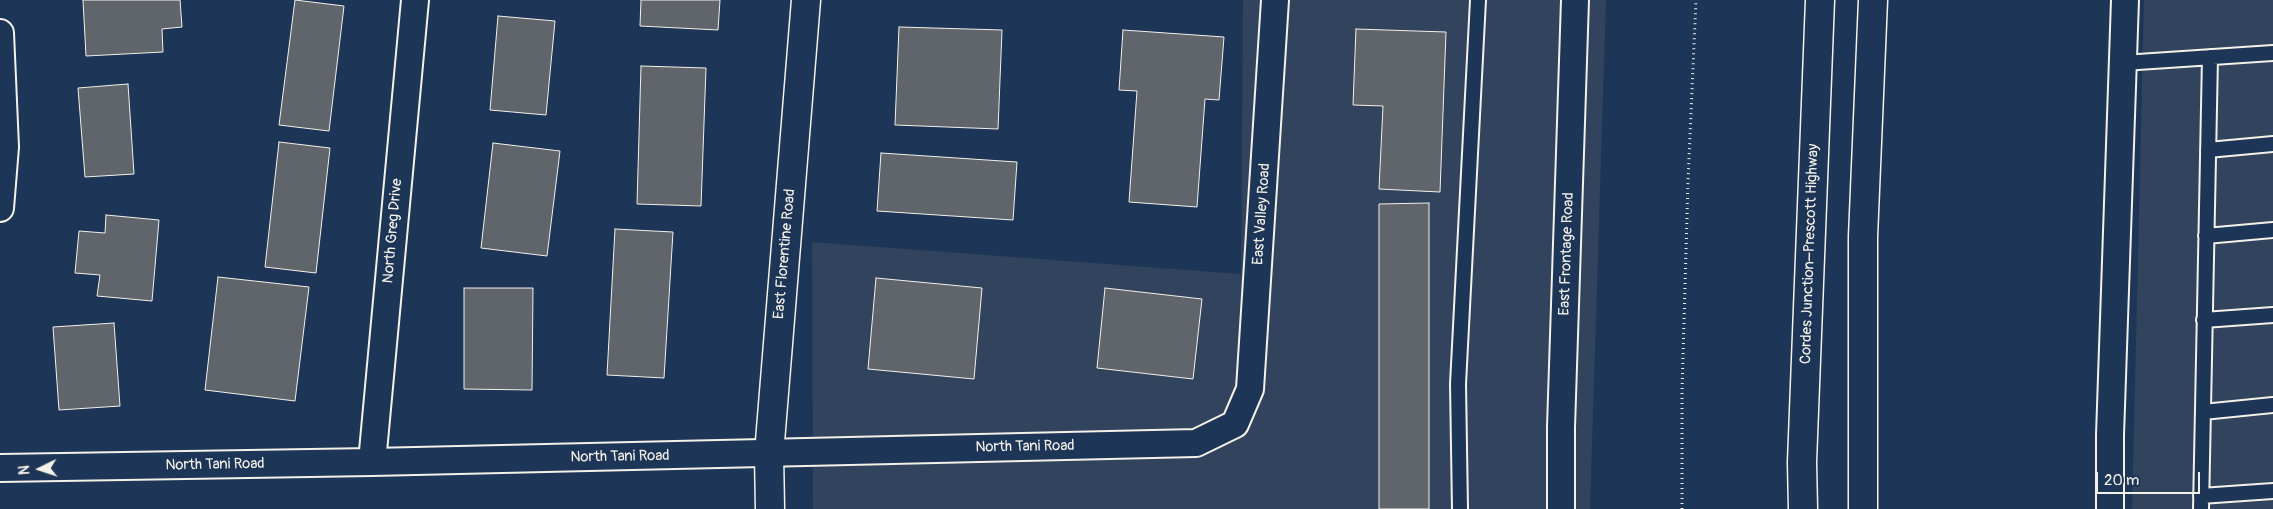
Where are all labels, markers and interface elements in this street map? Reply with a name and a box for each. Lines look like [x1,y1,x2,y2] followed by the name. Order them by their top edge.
[1797,143,1823,365] street label: Cordes Junction–Prescott Highway
[1249,162,1275,266] street label: East Valley Road
[379,178,407,284] street label: North Greg Drive
[770,188,800,320] street label: East Florentine Road
[1556,192,1578,316] street label: East Frontage Road
[975,437,1075,457] street label: North Tani Road
[15,444,65,494] north arrow
[570,447,670,467] street label: North Tani Road
[165,455,265,475] street label: North Tani Road
[2098,462,2202,494] scale bar
[16,465,33,475] text: N
[2104,471,2139,490] text: 20 m

